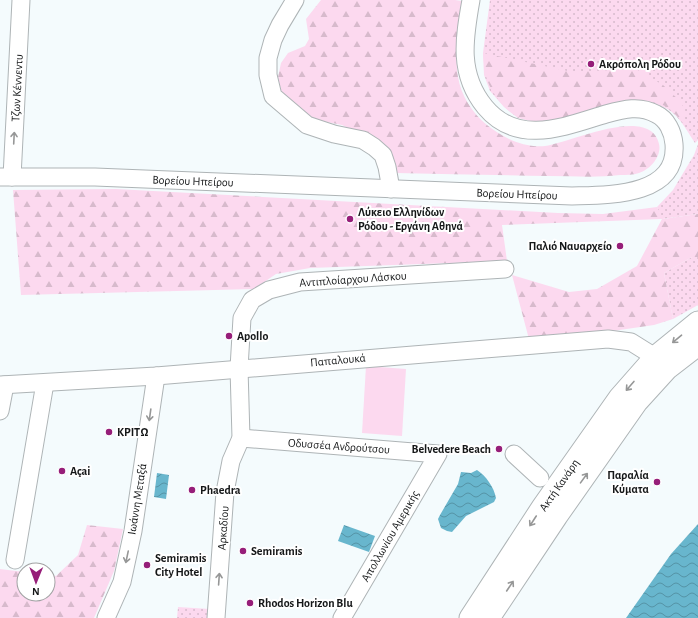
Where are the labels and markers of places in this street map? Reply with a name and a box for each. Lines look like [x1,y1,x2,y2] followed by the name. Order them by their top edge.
[599,58,681,70] place label: Ακρόπολη Ρόδου
[586,59,596,69] marker: Ακρόπολη Ρόδου
[358,206,463,232] place label: Λύκειο Ελληνίδων Ρόδου - Εργάνη Αθηνά
[345,214,355,224] marker: Λύκειο Ελληνίδων Ρόδου - Εργάνη Αθηνά
[528,240,612,252] place label: Παλιό Ναυαρχείο
[615,241,625,251] marker: Παλιό Ναυαρχείο
[237,330,268,342] place label: Apollo
[224,331,234,341] marker: Apollo
[117,426,149,438] place label: ΚΡΙΤΩ
[104,427,114,437] marker: ΚΡΙΤΩ
[412,443,491,455] place label: Belvedere Beach
[494,444,504,454] marker: Belvedere Beach
[70,465,90,477] place label: Açai
[57,466,67,476] marker: Açai
[607,469,650,495] place label: Παραλία Κύματα
[652,477,662,487] marker: Παραλία Κύματα
[200,484,241,496] place label: Phaedra
[187,485,197,495] marker: Phaedra
[251,545,303,557] place label: Semiramis
[238,546,248,556] marker: Semiramis
[155,552,207,579] place label: Semiramis City Hotel
[142,560,152,570] marker: Semiramis City Hotel
[258,597,353,609] place label: Rhodos Horizon Blu
[245,598,255,608] marker: Rhodos Horizon Blu

